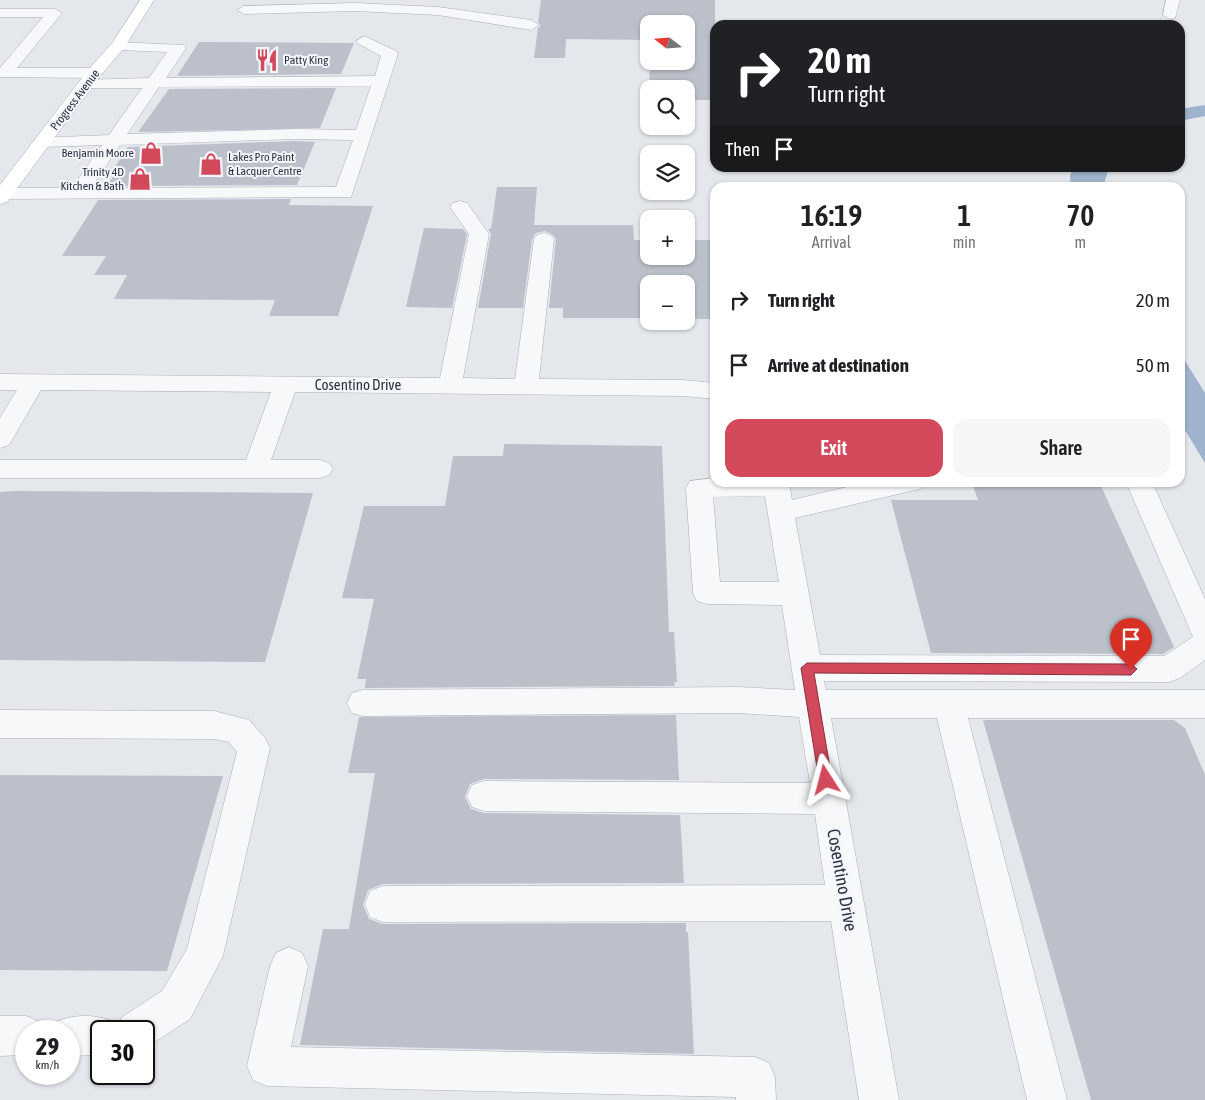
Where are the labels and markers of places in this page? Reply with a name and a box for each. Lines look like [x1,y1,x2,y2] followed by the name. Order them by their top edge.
[254,47,280,73] restaurant icon: Patty King
[284,53,329,67] place label: Patty King
[138,140,164,166] shop icon: Benjamin Moore
[62,146,134,160] place label: Benjamin Moore
[228,150,302,178] place label: Lakes Pro Paint & Lacquer Centre
[198,151,224,177] shop icon: Lakes Pro Paint & Lacquer Centre
[60,165,124,193] place label: Trinity 4D Kitchen & Bath
[127,166,153,192] shop icon: Trinity 4D Kitchen & Bath
[1110,618,1152,669] pin

